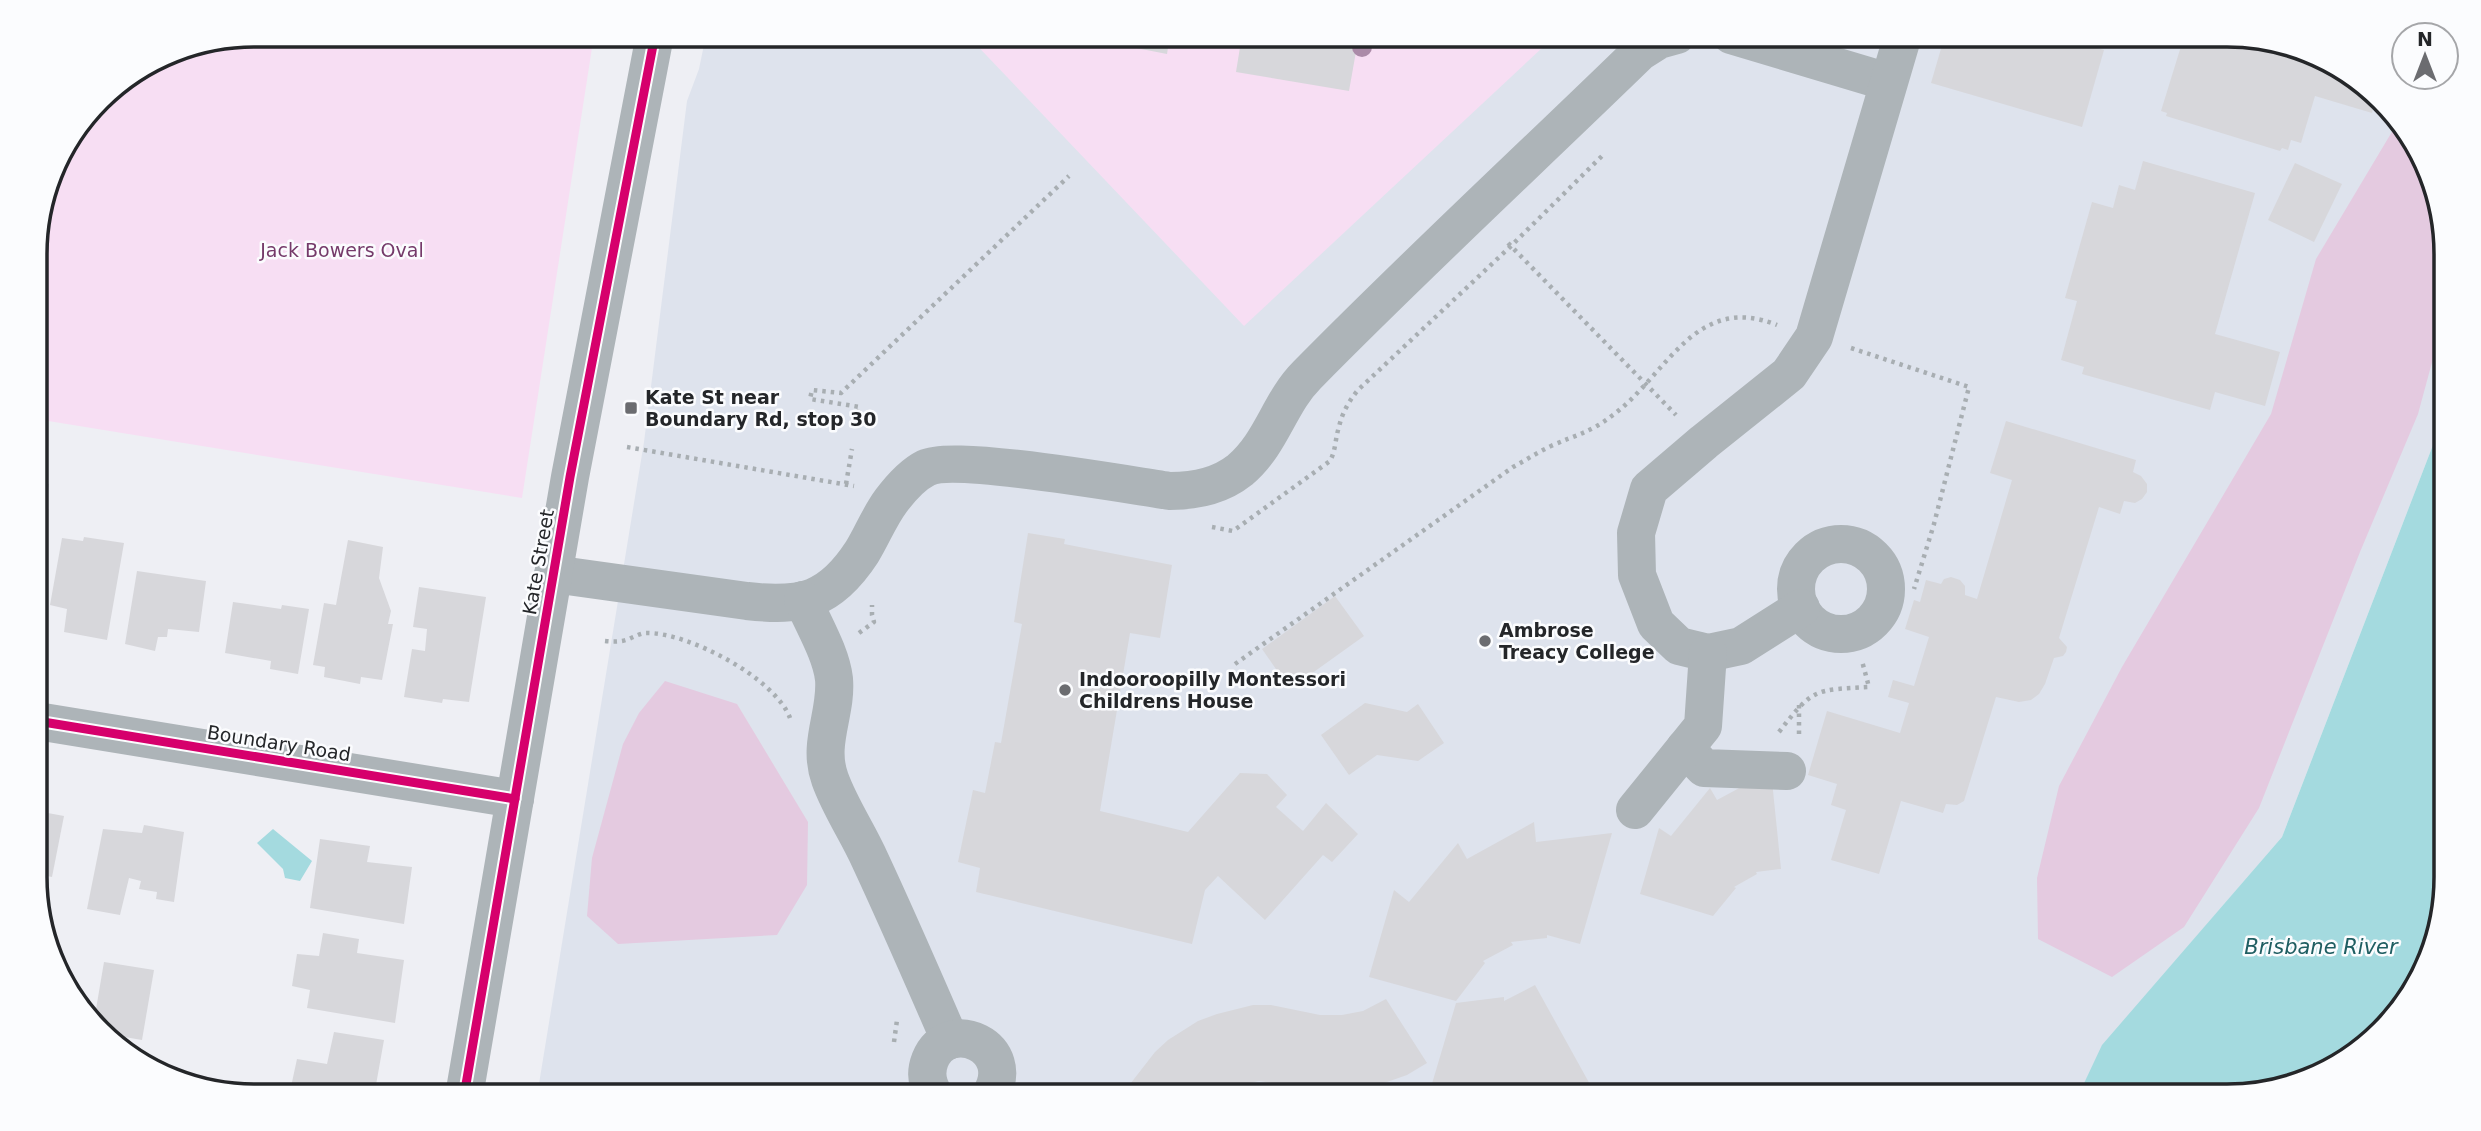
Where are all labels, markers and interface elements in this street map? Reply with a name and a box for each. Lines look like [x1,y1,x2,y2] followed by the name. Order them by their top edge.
[2390,21,2460,91] north arrow
[2417,28,2433,50] text: N
[259,239,424,261] park label: Jack Bowers Oval
[645,386,877,430] place label: Kate St near Boundary Rd, stop 30
[623,400,639,416] marker: Kate St near Boundary Rd, stop 30
[518,508,558,616] street label: Kate Street
[1499,619,1655,663] place label: Ambrose Treacy College
[1477,633,1493,649] marker: Ambrose Treacy College
[1079,668,1346,712] place label: Indooroopilly Montessori Childrens House
[1057,682,1073,698] marker: Indooroopilly Montessori Childrens House
[206,721,352,765] street label: Boundary Road
[2244,935,2399,959] water label: Brisbane River

